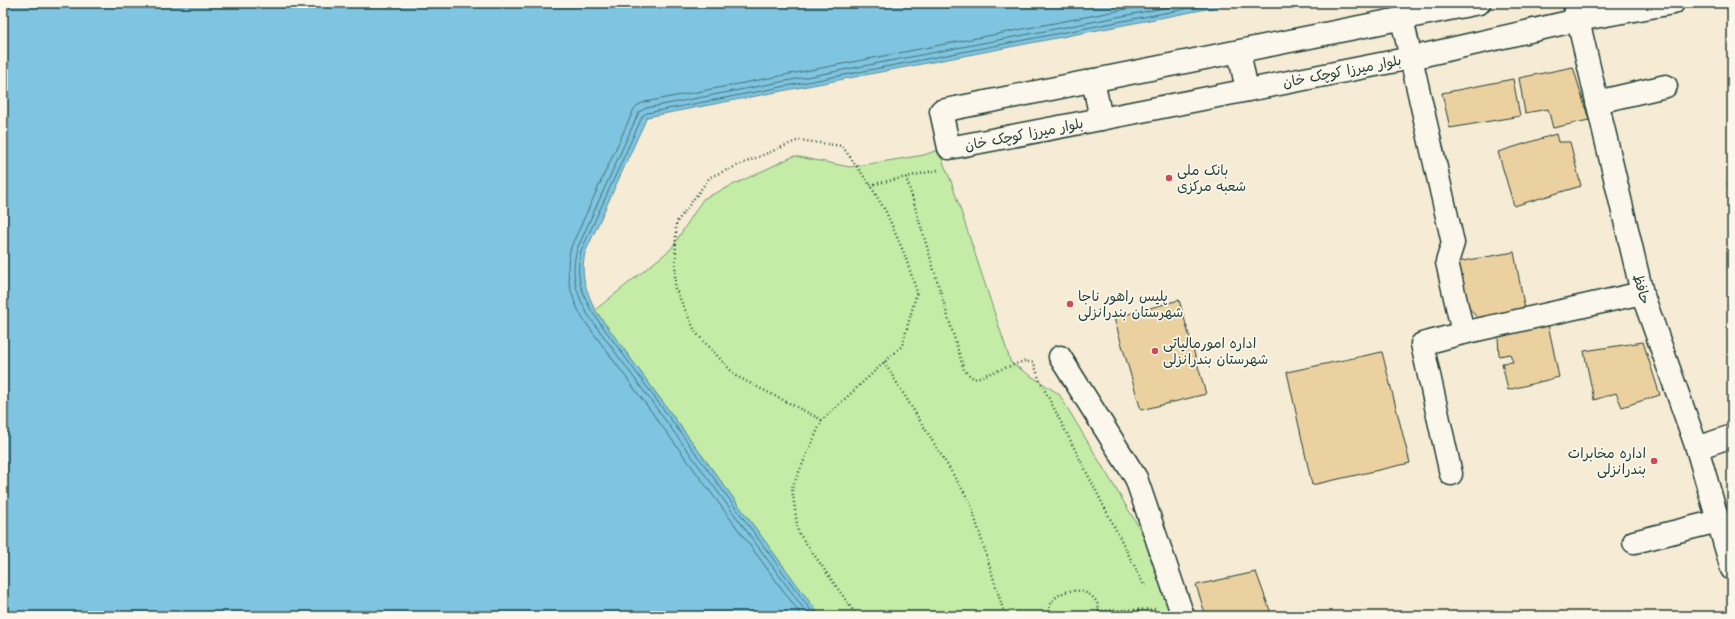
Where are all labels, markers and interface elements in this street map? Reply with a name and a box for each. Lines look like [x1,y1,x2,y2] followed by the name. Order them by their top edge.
[1281,52,1403,92] street label: بلوار میرزا کوچک خان
[963,115,1085,155] street label: بلوار میرزا کوچک خان
[1177,162,1246,195] place label: بانک ملی شعبه مرکزی
[1164,173,1174,183] marker: بانک ملی شعبه مرکزی
[1629,272,1654,306] street label: حافظ
[1078,288,1183,321] place label: پلیس راهور ناجا شهرستان بندرانزلی
[1065,299,1075,309] marker: پلیس راهور ناجا شهرستان بندرانزلی
[1163,335,1268,368] place label: اداره امورمالیاتی شهرستان بندرانزلی
[1150,346,1160,356] marker: اداره امورمالیاتی شهرستان بندرانزلی
[1568,445,1646,478] place label: اداره مخابرات بندرانزلی
[1649,456,1659,466] marker: اداره مخابرات بندرانزلی

